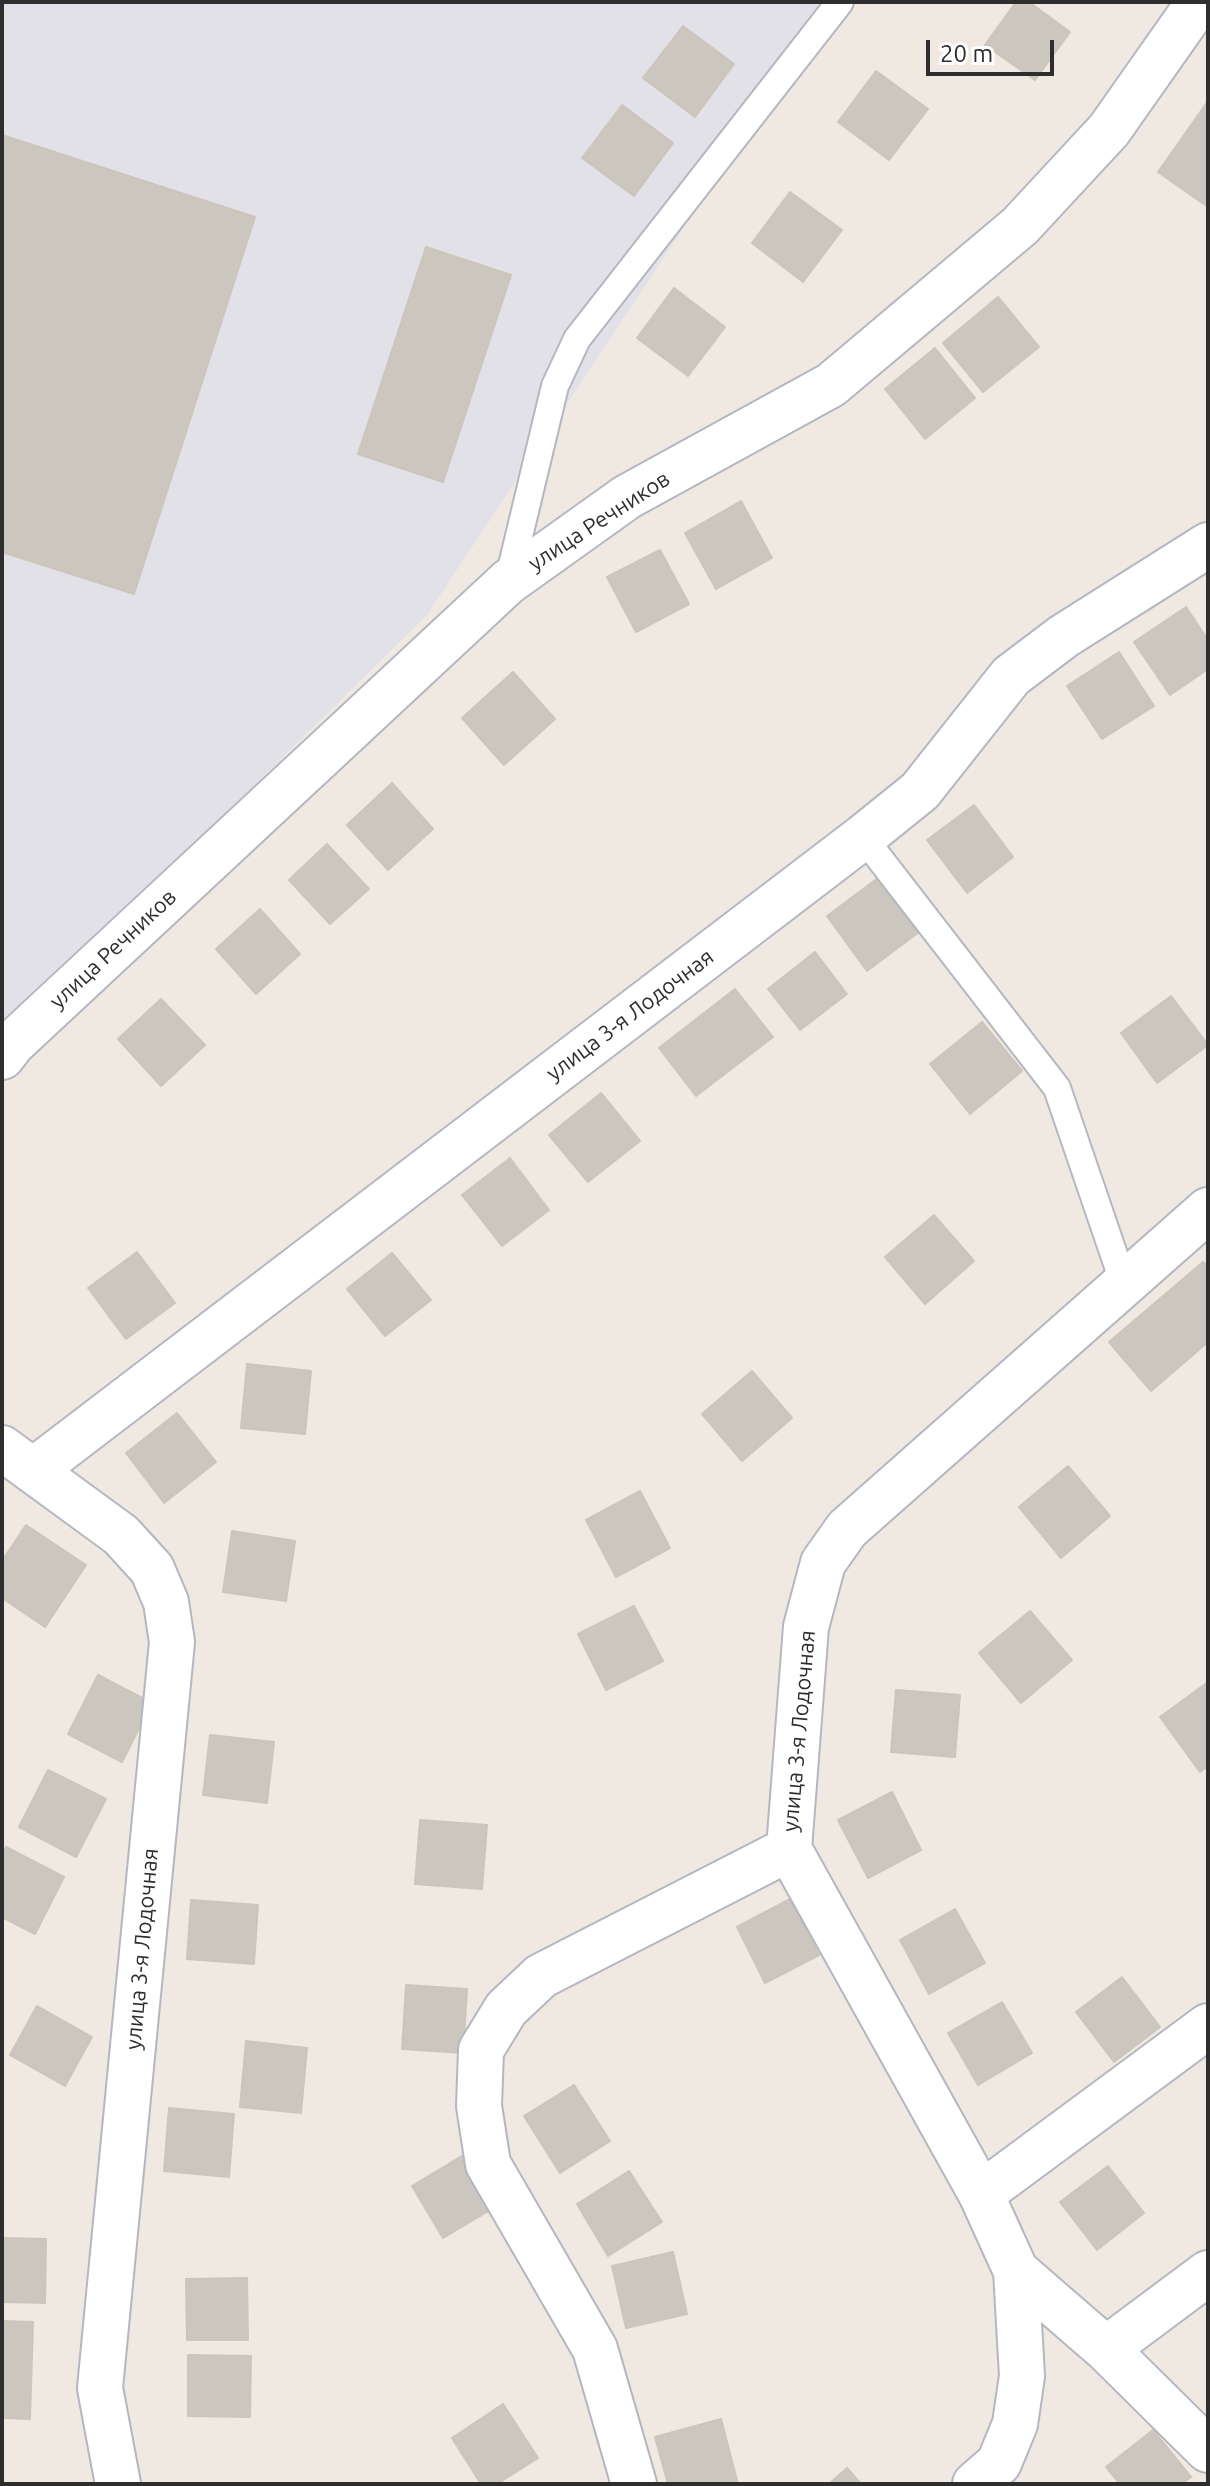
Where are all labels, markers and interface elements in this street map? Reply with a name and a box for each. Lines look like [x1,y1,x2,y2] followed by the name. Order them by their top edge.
[930,24,1058,74] scale bar
[940,40,993,67] text: 20 m
[523,465,675,577] street label: улица Речников
[44,884,182,1014] street label: улица Речников
[541,944,719,1086] street label: улица 3-я Лодочная
[777,1629,821,1833] street label: улица 3-я Лодочная
[120,1847,164,2051] street label: улица 3-я Лодочная

